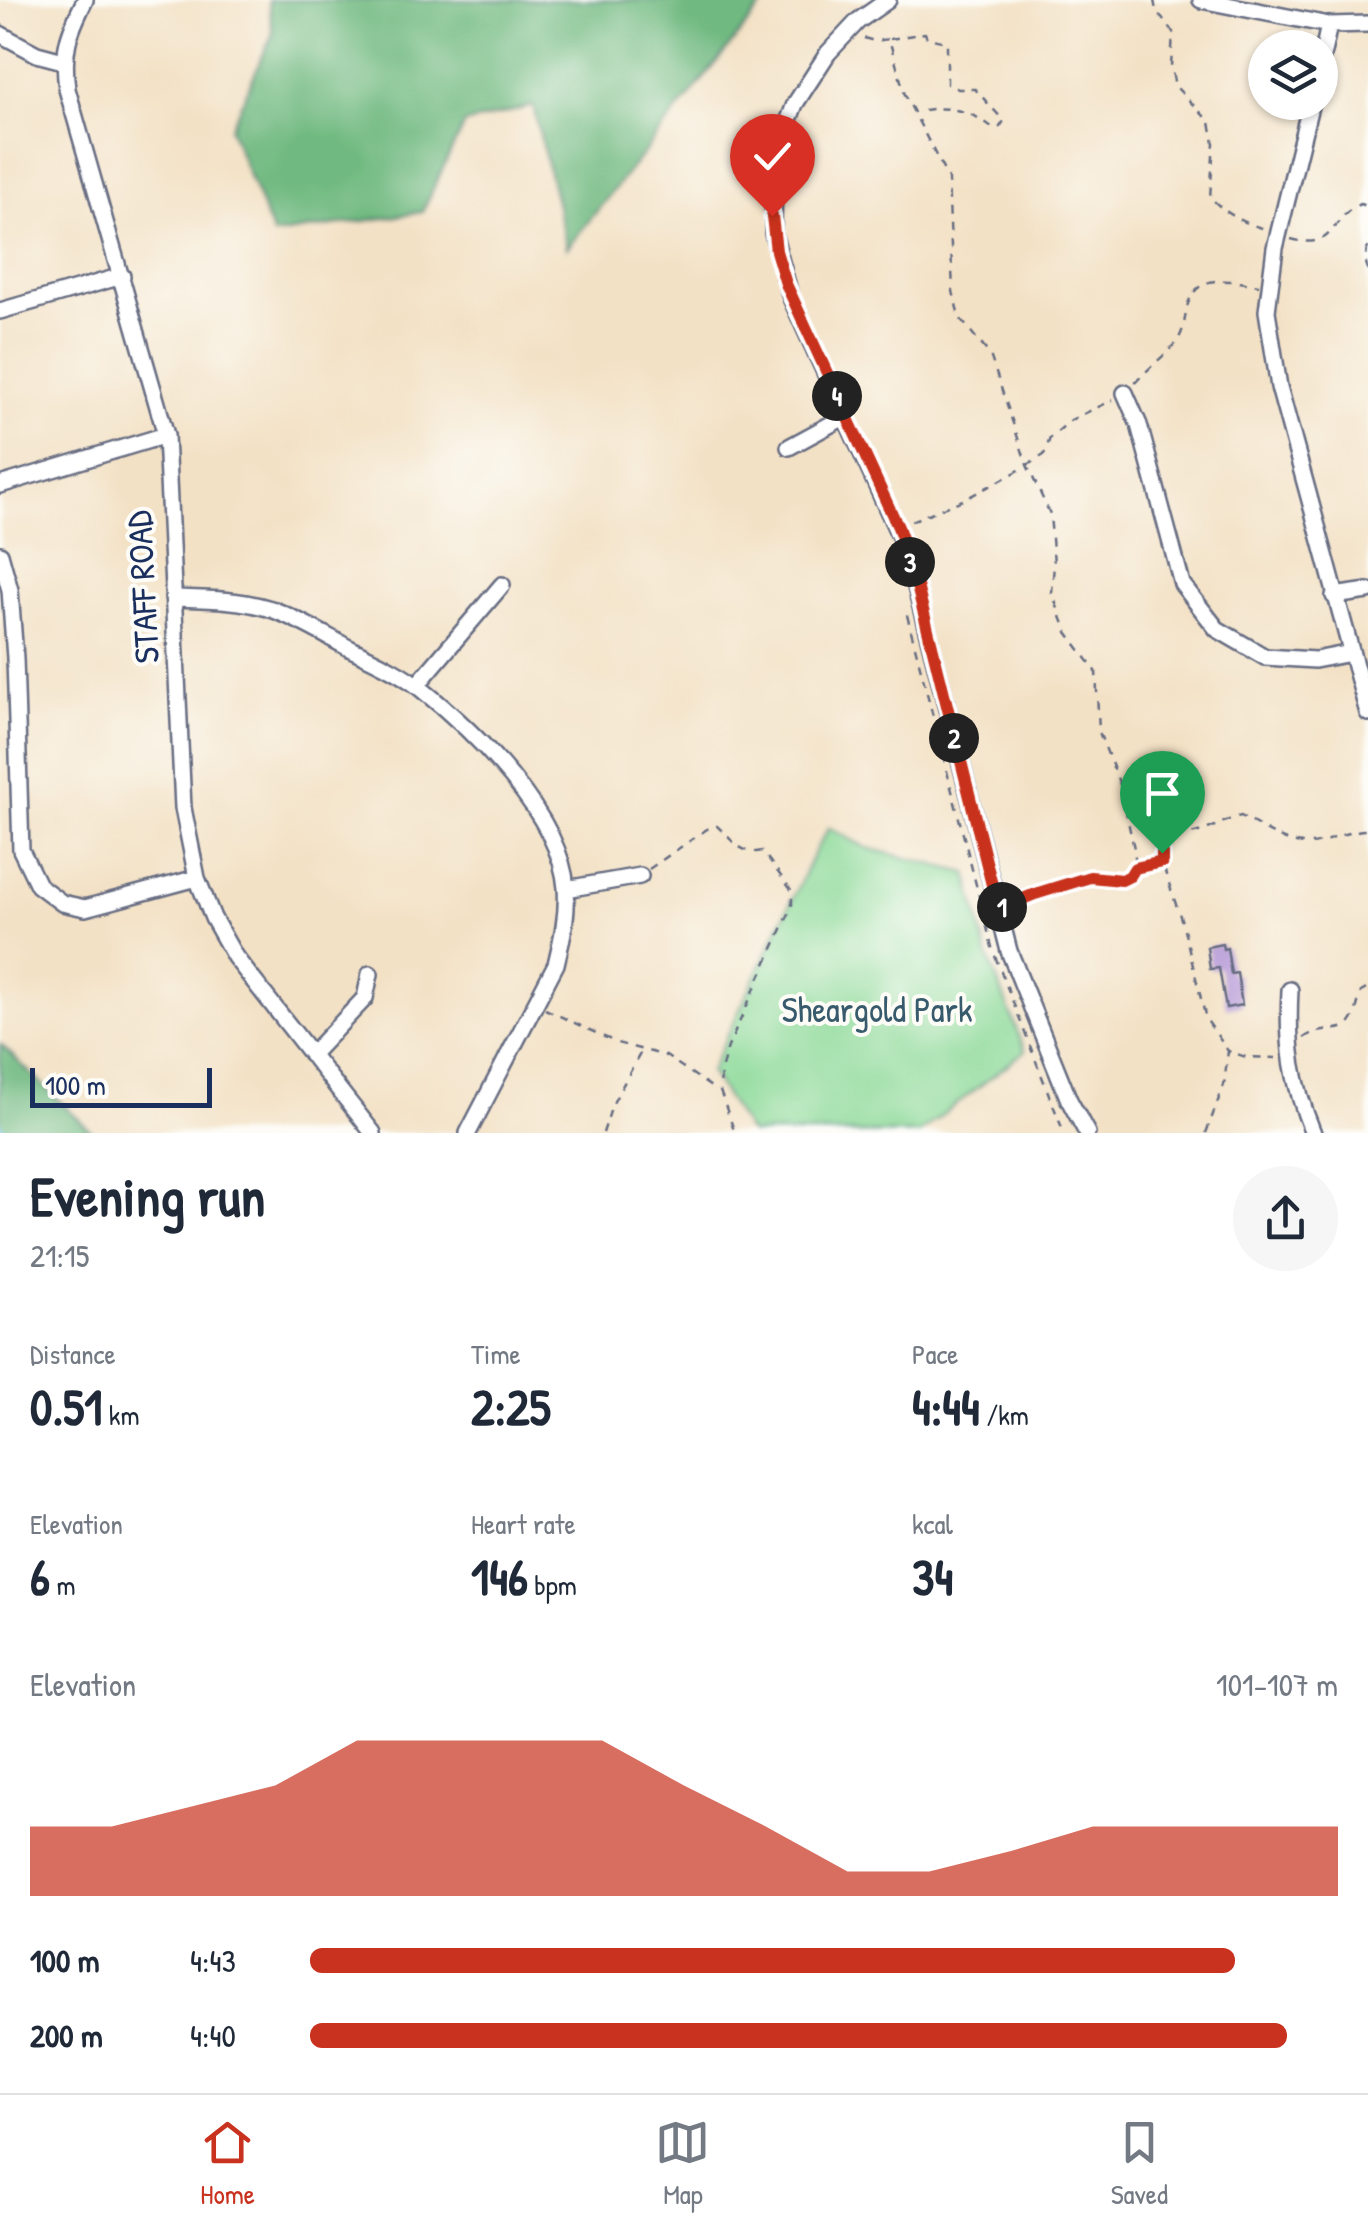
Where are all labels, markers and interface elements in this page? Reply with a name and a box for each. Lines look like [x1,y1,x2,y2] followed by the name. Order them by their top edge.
[1248,30,1338,120] map controls
[1248,30,1338,120] button: layers
[730,114,815,217] pin
[745,129,800,184] icon: check
[812,371,862,421] pin: 4
[832,377,842,415] text: 4
[115,509,170,665] street label: STAFF ROAD
[885,537,935,587] pin: 3
[904,543,916,581] text: 3
[929,713,979,763] pin: 2
[947,719,961,757] text: 2
[1120,751,1205,854] pin
[1135,766,1190,821] icon: arrive
[977,882,1027,932] pin: 1
[997,888,1007,926] text: 1
[781,986,973,1033] park label: Sheargold Park
[30,1063,212,1108] scale bar
[45,1066,106,1104] text: 100 m
[30,1159,265,1233] text: Evening run
[1233,1166,1338,1271] button: share
[30,1234,89,1277] text: 21:15
[30,1335,116,1373] text: Distance
[471,1335,521,1373] text: Time
[912,1335,958,1373] text: Pace
[30,1373,102,1441] text: 0.51
[471,1373,551,1441] text: 2:25
[912,1373,980,1441] text: 4:44
[102,1396,140,1434] text: km
[980,1396,1029,1434] text: /km
[30,1505,123,1543] text: Elevation
[471,1505,576,1543] text: Heart rate
[912,1505,953,1543] text: kcal
[30,1543,50,1611] text: 6
[471,1543,528,1611] text: 146
[912,1543,953,1611] text: 34
[50,1566,75,1604] text: m
[528,1566,577,1604] text: bpm
[30,1663,136,1706] text: Elevation
[1216,1663,1338,1706] text: 101–107 m
[30,1939,99,1982] text: 100 m
[190,1939,236,1982] text: 4:43
[30,2014,103,2057] text: 200 m
[190,2014,236,2057] text: 4:40
[200,2115,255,2213] tab: Home
[655,2115,710,2213] tab: Map
[1111,2115,1168,2213] tab: Saved

